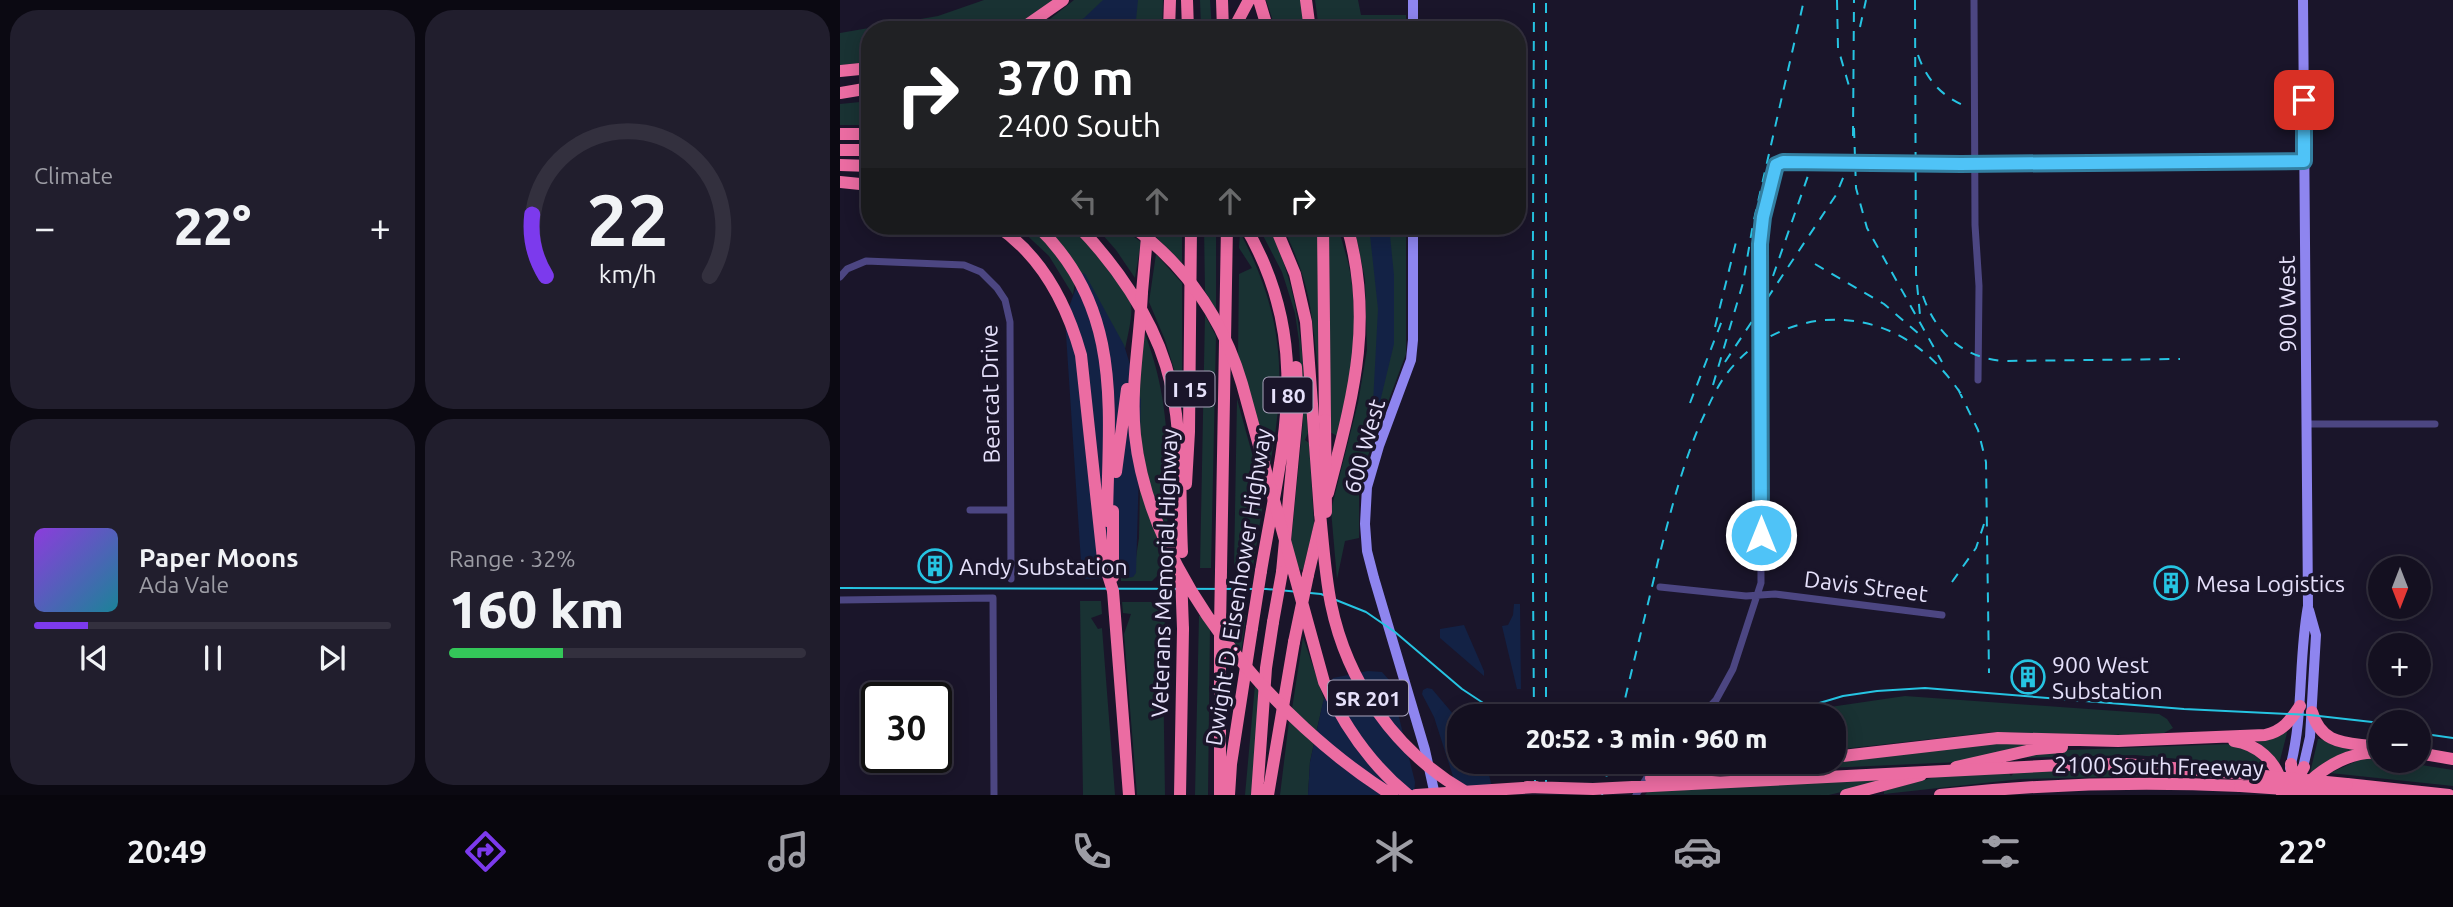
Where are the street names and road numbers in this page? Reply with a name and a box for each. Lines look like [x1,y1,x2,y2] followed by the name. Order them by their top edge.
[2274,255,2300,353] street label: 900 West
[976,324,1004,464] street label: Bearcat Drive
[1166,372,1214,406] road number: I 15
[1264,378,1312,412] road number: I 80
[1339,396,1389,496] street label: 600 West
[1201,427,1275,747] street label: Dwight D. Eisenhower Highway
[1146,428,1182,718] street label: Veterans Memorial Highway
[1803,566,1929,606] street label: Davis Street
[1328,680,1408,716] road number: SR 201
[2054,752,2264,780] street label: 2100 South Freeway

